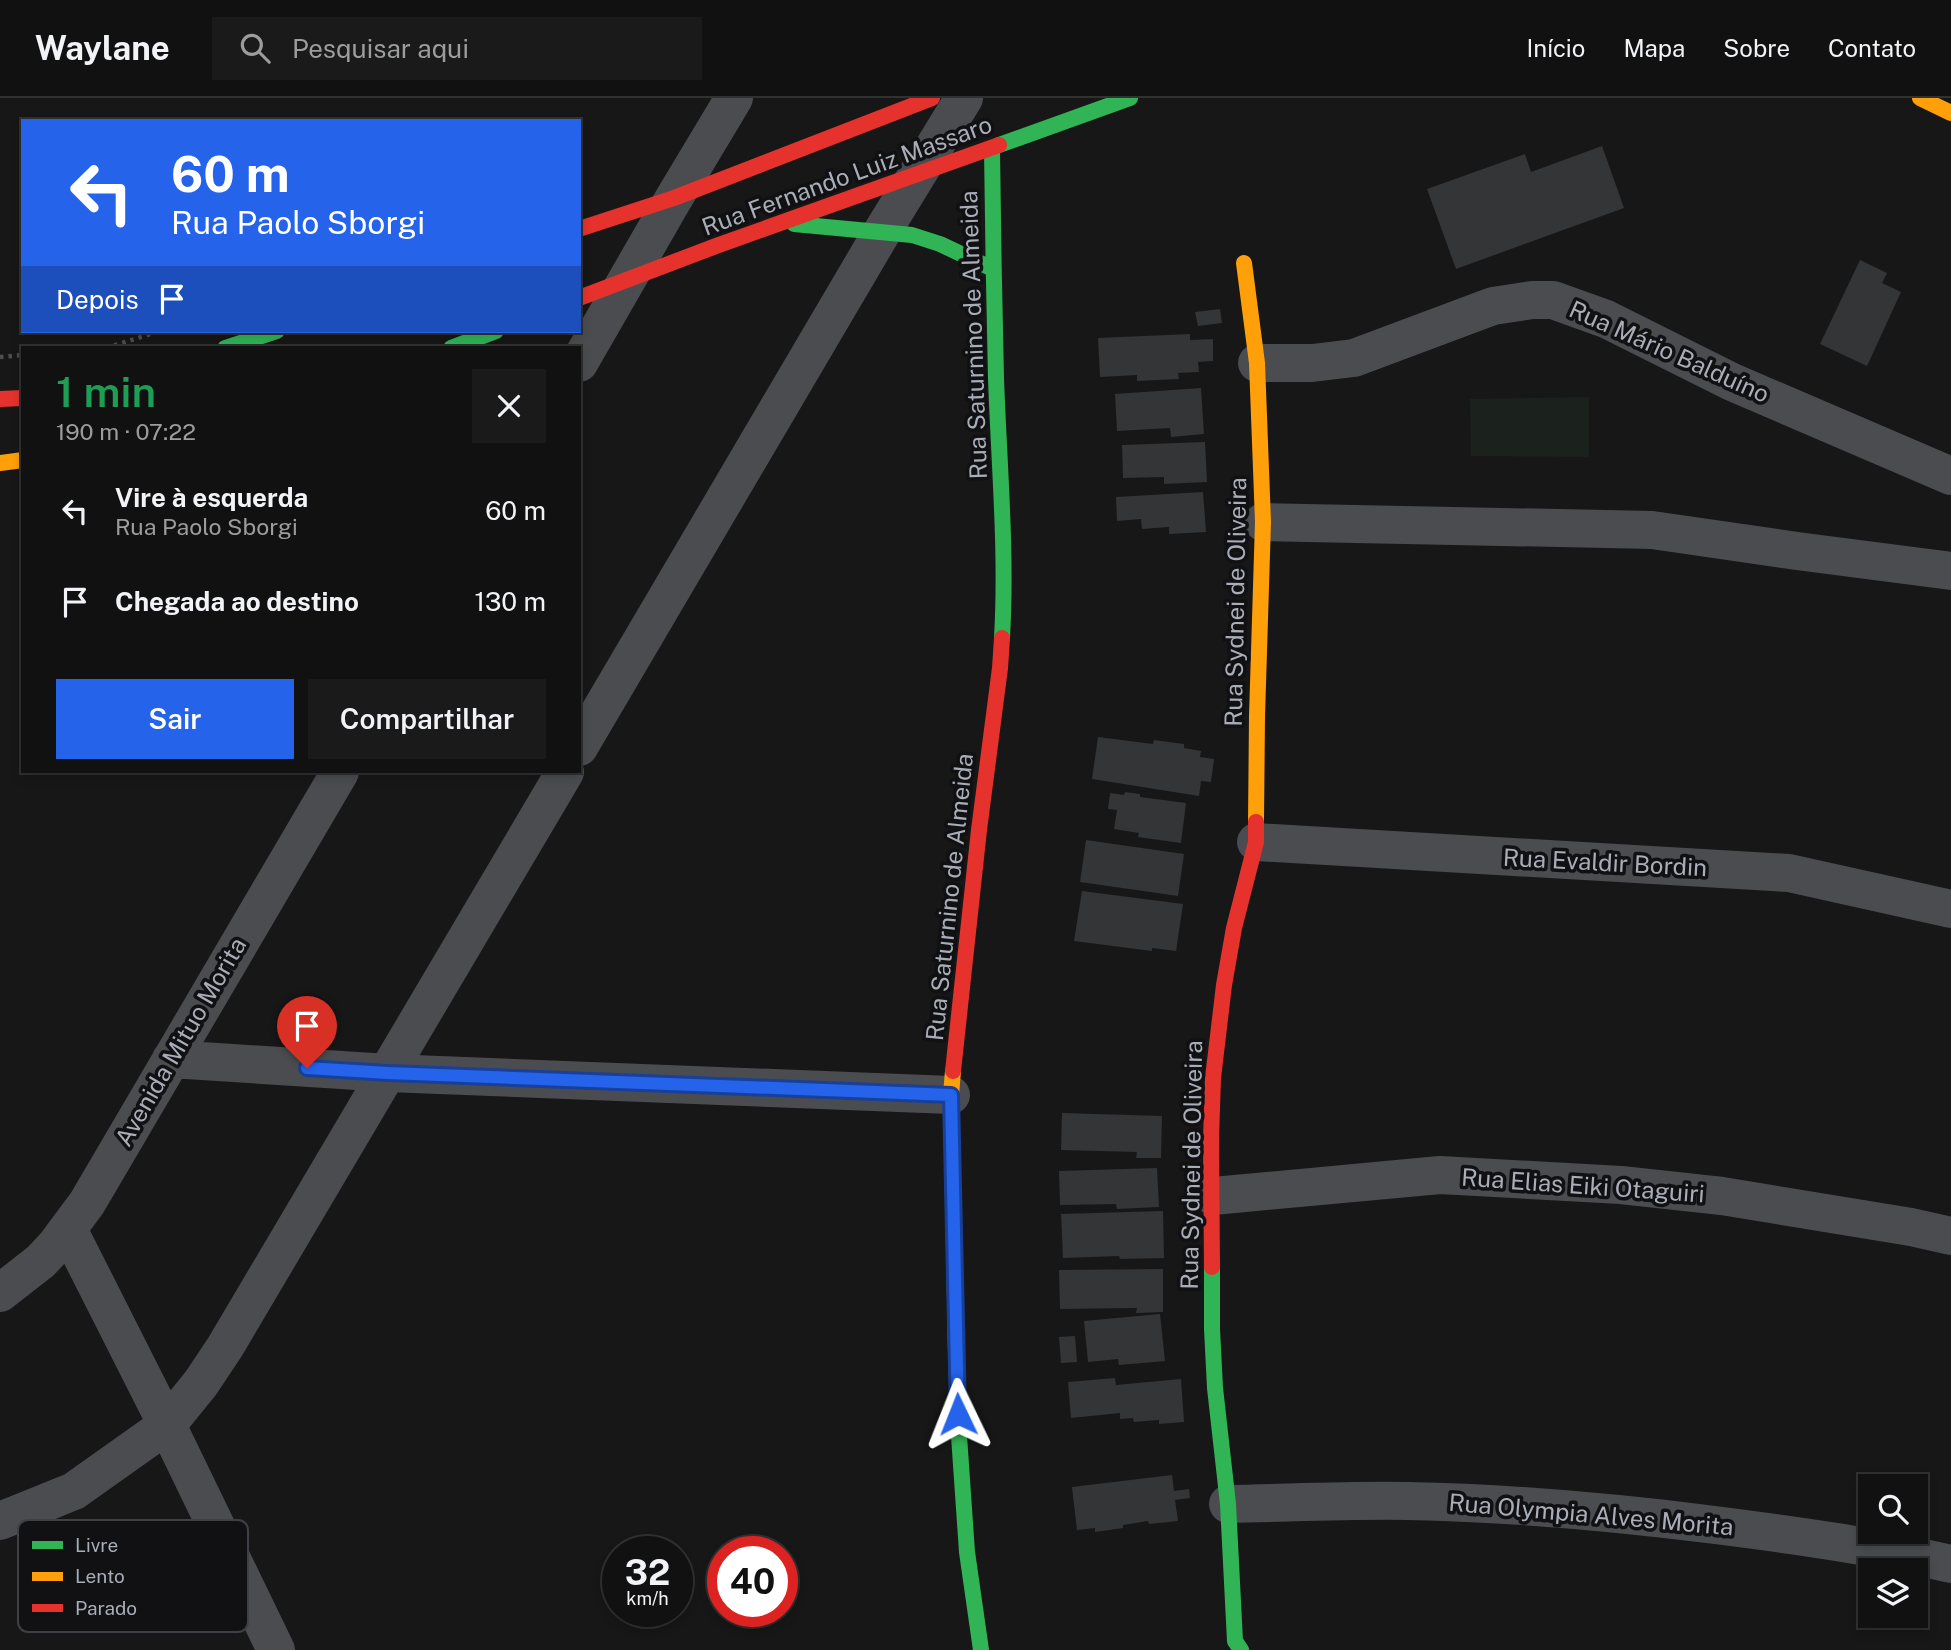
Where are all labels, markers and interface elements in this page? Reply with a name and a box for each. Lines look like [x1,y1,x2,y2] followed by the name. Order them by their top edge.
[212,17,702,80] search box
[35,29,170,67] text: Waylane
[236,29,274,67] icon: search
[292,33,469,64] text: Pesquisar aqui
[1527,34,1585,62] text: Início
[1623,34,1685,62] text: Mapa
[1723,34,1790,62] text: Sobre
[1828,34,1916,62] text: Contato
[698,110,995,241] street label: Rua Fernando Luiz Massaro
[171,145,290,203] text: 60 m
[56,147,147,238] icon: left
[954,190,992,480] street label: Rua Saturnino de Almeida
[171,204,425,241] text: Rua Paolo Sborgi
[153,280,191,318] icon: arrive
[56,284,139,315] text: Depois
[1565,294,1774,408] street label: Rua Mário Balduíno
[56,367,156,416] text: 1 min
[472,369,546,443] button: close
[56,418,196,445] text: 190 m · 07:22
[1219,477,1251,727] street label: Rua Sydnei de Oliveira
[115,482,308,513] text: Vire à esquerda
[56,492,94,530] icon: left
[485,495,546,526] text: 60 m
[115,513,298,540] text: Rua Paolo Sborgi
[56,583,94,621] icon: arrive
[115,586,359,617] text: Chegada ao destino
[474,586,546,617] text: 130 m
[56,679,294,759] button: Sair
[308,679,546,759] button: Compartilhar
[920,752,978,1042] street label: Rua Saturnino de Almeida
[1502,843,1708,881] street label: Rua Evaldir Bordin
[109,932,251,1151] street label: Avenida Mituo Morita
[277,996,337,1068] pin
[288,1007,326,1045] icon: arrive
[1175,1040,1207,1290] street label: Rua Sydnei de Oliveira
[1460,1163,1706,1207] street label: Rua Elias Eiki Otaguiri
[921,1377,995,1451] position arrow
[1858,1474,1928,1628] map controls
[1858,1474,1928,1544] button: search
[1447,1488,1735,1540] street label: Rua Olympia Alves Morita
[18,1520,248,1632] legend
[75,1534,118,1556] text: Livre
[707,1536,798,1627] speed limit sign: 40
[625,1552,670,1593] text: 32
[1858,1558,1928,1628] button: layers
[75,1565,125,1587] text: Lento
[626,1588,669,1609] text: km/h
[75,1597,137,1619] text: Parado

